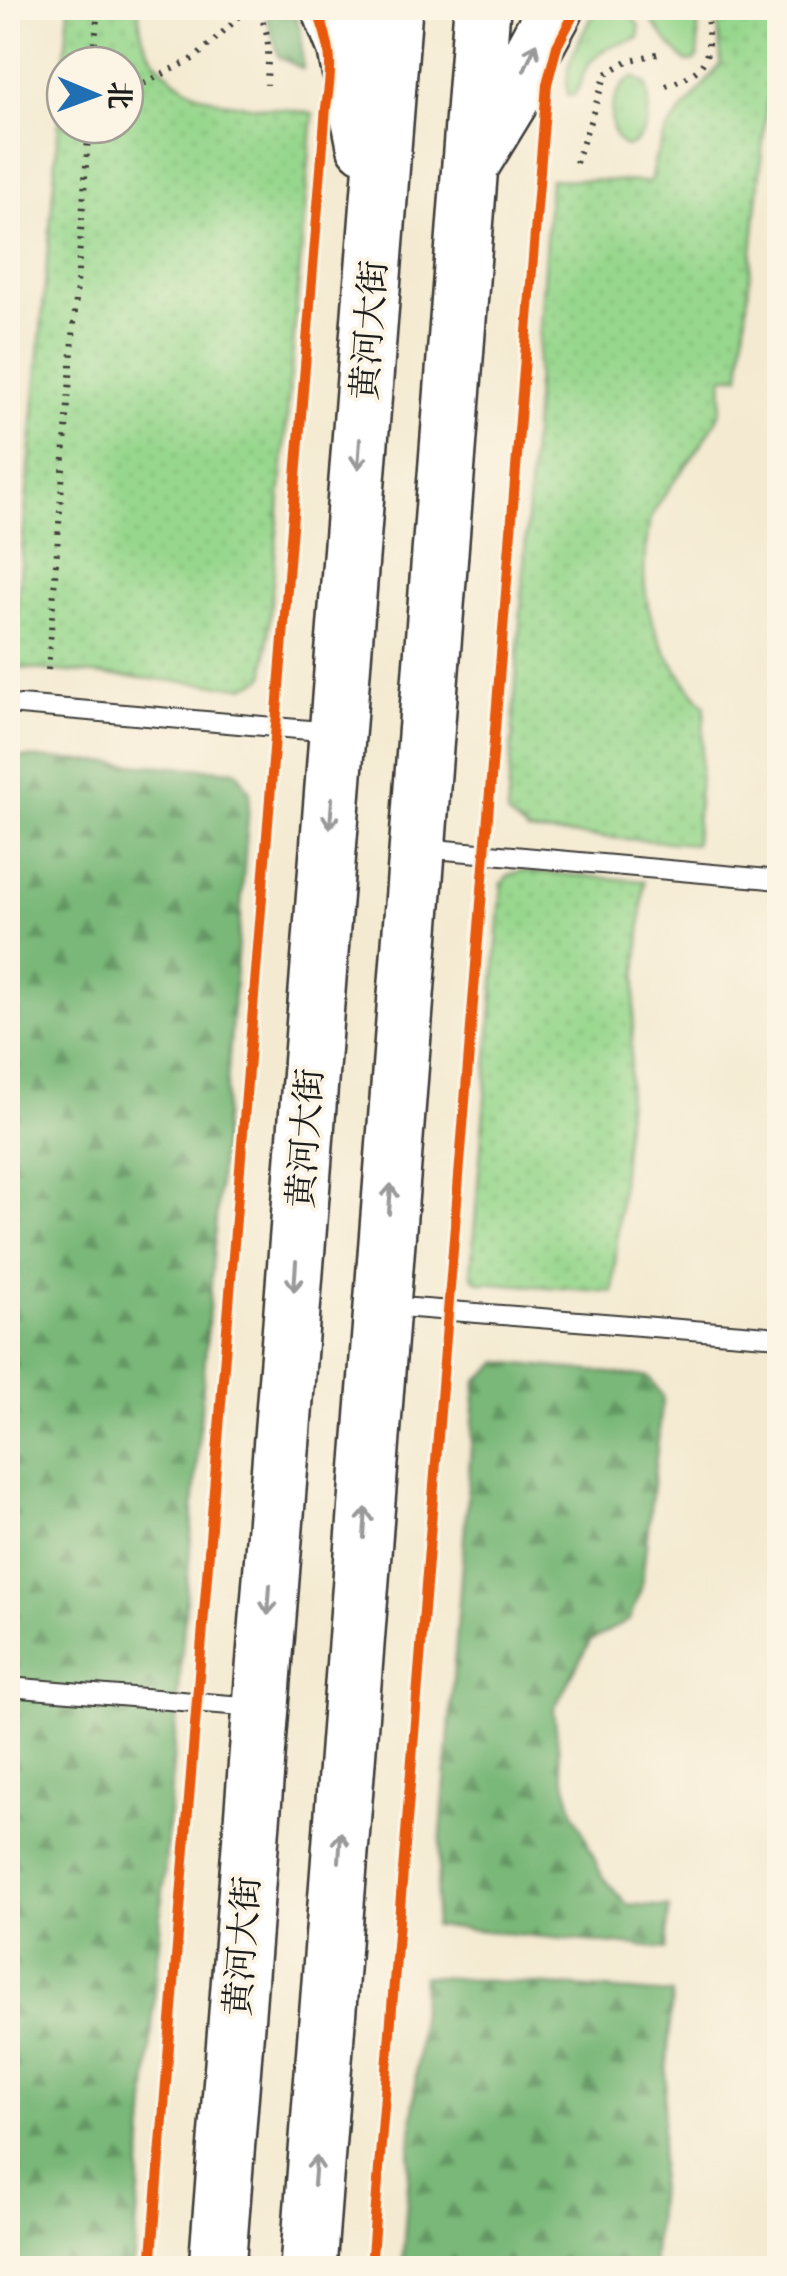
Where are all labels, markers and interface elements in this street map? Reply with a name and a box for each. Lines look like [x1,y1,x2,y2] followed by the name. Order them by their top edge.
[522,42,540,73] one-way arrow
[45,45,145,145] north arrow
[97,81,137,110] text: 北
[342,259,403,402] street label: 黄河大街
[349,437,368,469] one-way arrow
[321,796,340,828] one-way arrow
[278,1067,339,1210] street label: 黄河大街
[381,1184,400,1216] one-way arrow
[285,1260,304,1292] one-way arrow
[356,1508,375,1540] one-way arrow
[260,1584,279,1616] one-way arrow
[331,1832,350,1864] one-way arrow
[215,1875,276,2018] street label: 黄河大街
[306,2156,325,2188] one-way arrow

